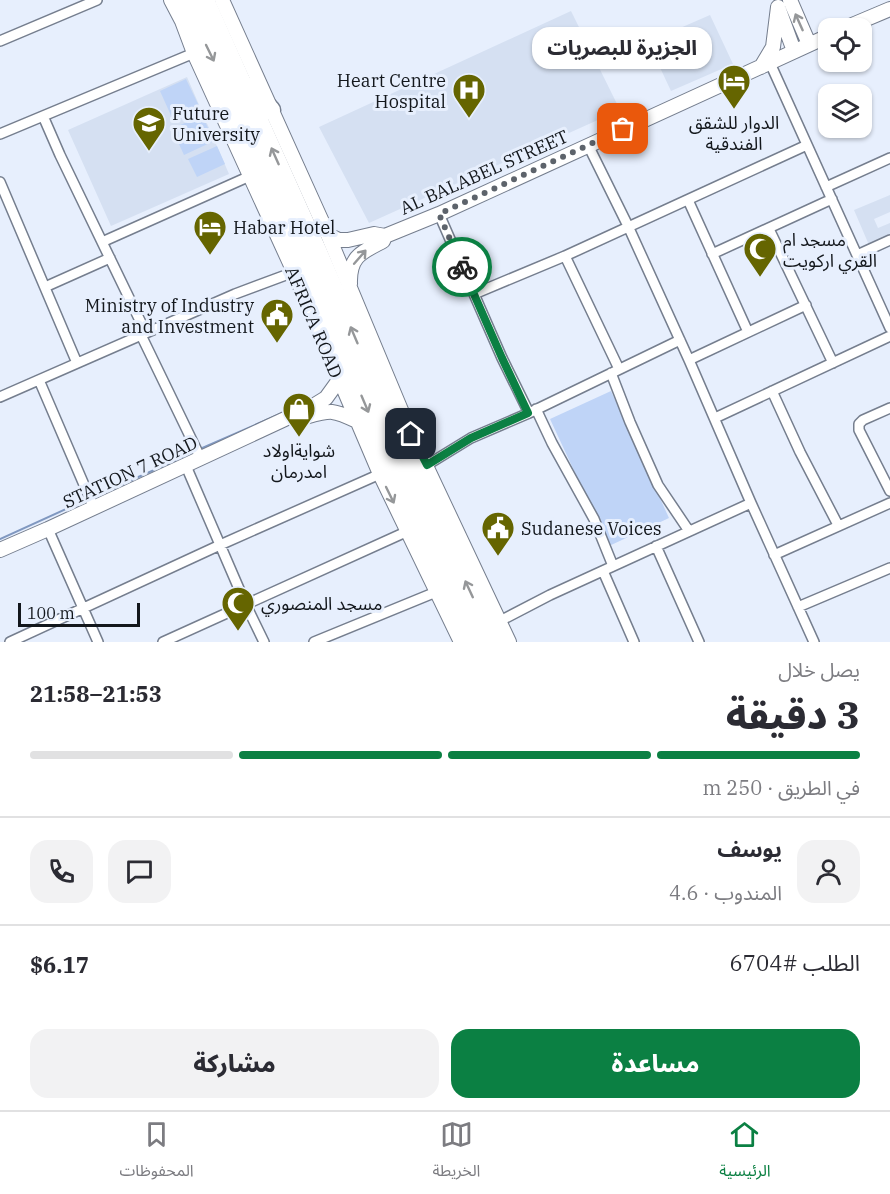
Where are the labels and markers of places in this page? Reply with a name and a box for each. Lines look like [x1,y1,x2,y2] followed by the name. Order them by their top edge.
[533,27,713,69] callout: الجزيرة للبصريات
[716,63,752,110] hotel icon: الدوار للشقق الفندقية
[337,69,446,113] place label: Heart Centre Hospital
[451,72,487,119] hospital icon: Heart Centre Hospital
[172,102,260,146] place label: Future University
[597,103,648,154] pin
[131,105,167,152] school or university icon: Future University
[689,111,779,155] place label: الدوار للشقق الفندقية
[192,209,228,256] hotel icon: Habar Hotel
[233,216,335,239] place label: Habar Hotel
[783,228,877,274] place label: مسجد ام القري اركويت
[742,231,778,278] mosque icon: مسجد ام القري اركويت
[85,294,254,338] place label: Ministry of Industry and Investment
[259,297,295,344] public building icon: Ministry of Industry and Investment
[281,391,317,438] shop icon: شوايةاولاد امدرمان
[385,408,436,459] pin
[263,439,335,483] place label: شوايةاولاد امدرمان
[480,510,516,557] public building icon: Sudanese Voices
[521,517,662,540] place label: Sudanese Voices
[220,585,256,632] mosque icon: مسجد المنصوري
[261,592,382,617] place label: مسجد المنصوري

